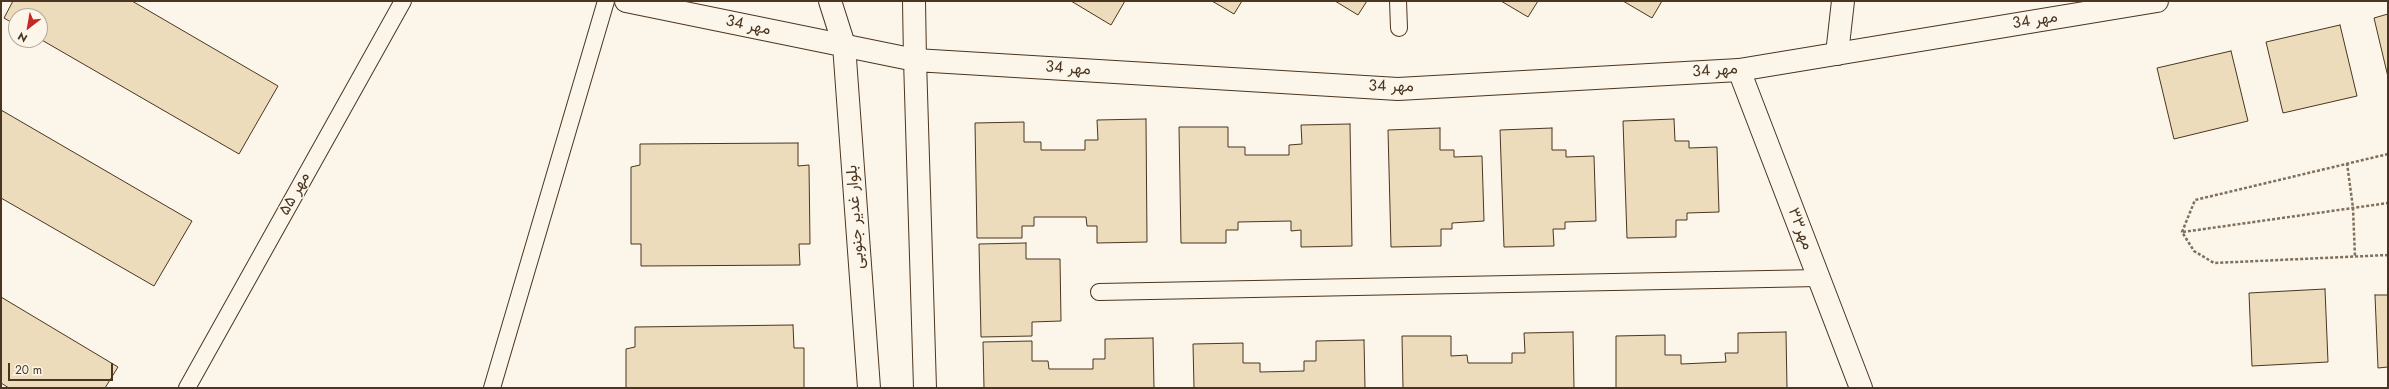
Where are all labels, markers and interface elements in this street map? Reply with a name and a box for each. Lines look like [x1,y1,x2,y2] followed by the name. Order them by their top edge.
[8,8,48,48] north arrow
[2011,8,2059,34] street label: مهر 34
[724,12,772,40] street label: مهر 34
[14,28,30,47] text: N
[1045,58,1091,80] street label: مهر 34
[1692,60,1738,82] street label: مهر 34
[1368,77,1414,97] street label: مهر 34
[843,164,869,270] street label: بلوار غدیر جنوبی
[275,169,315,219] street label: مهر ۵۵
[1783,205,1817,253] street label: مهر۳۳
[10,355,115,381] scale bar
[15,361,42,379] text: 20 m

